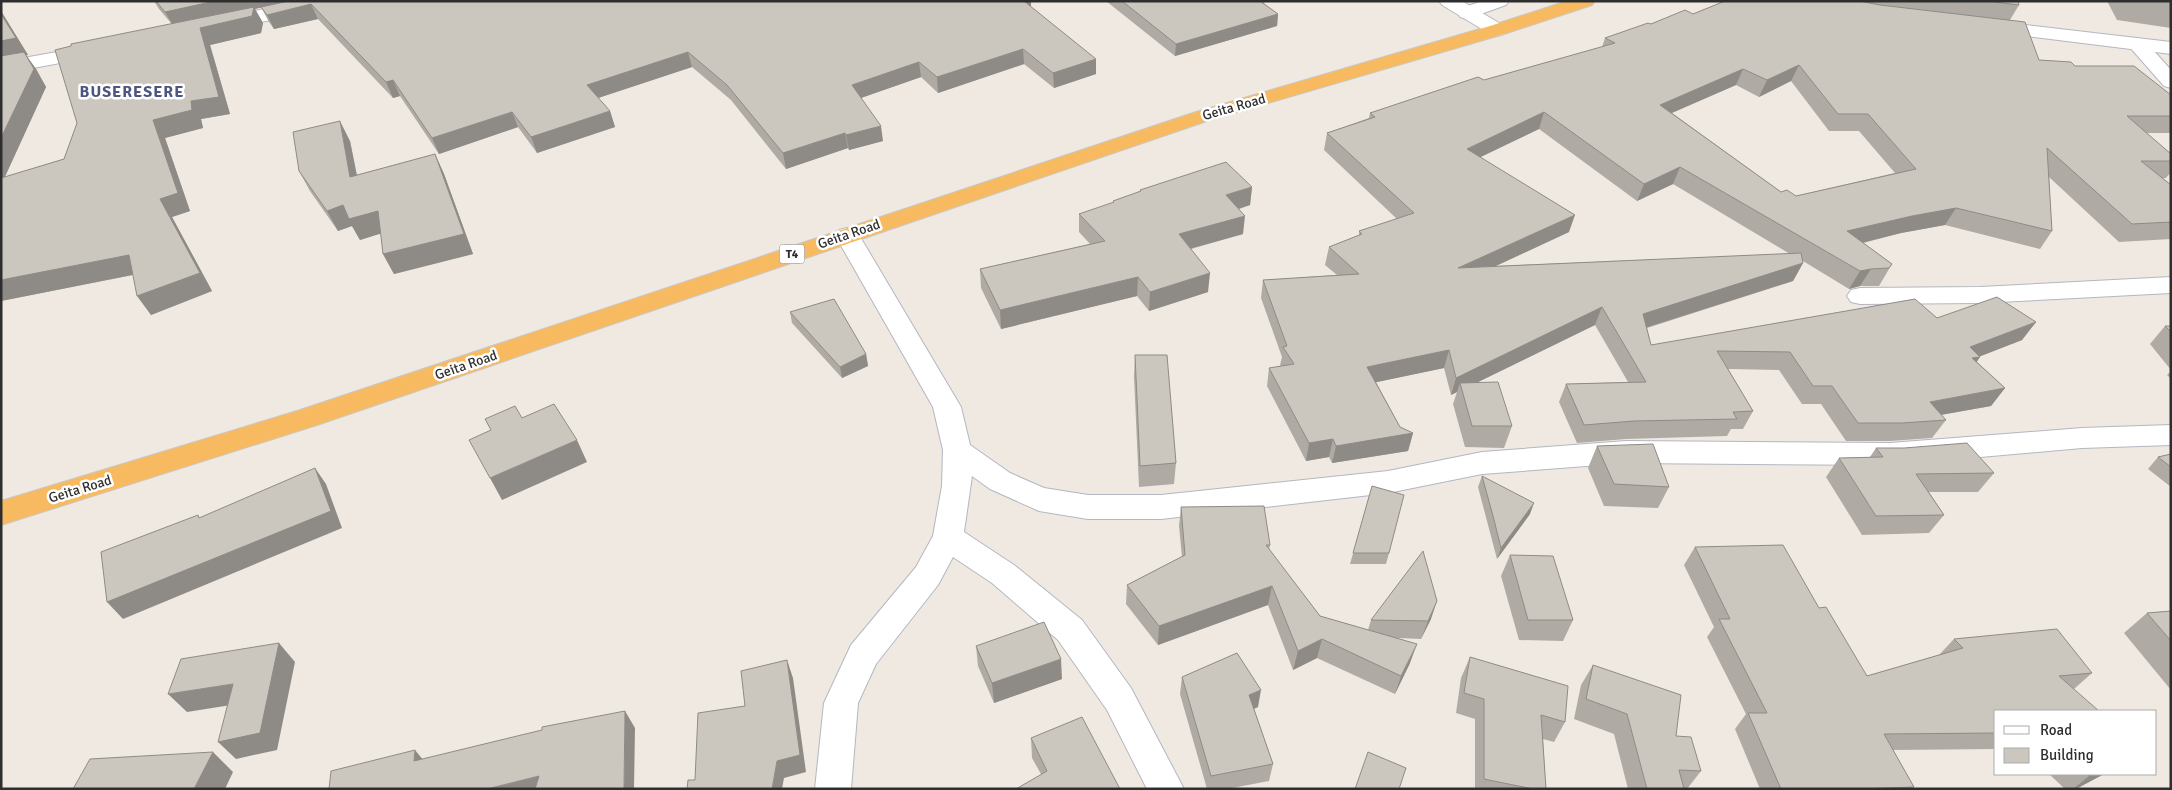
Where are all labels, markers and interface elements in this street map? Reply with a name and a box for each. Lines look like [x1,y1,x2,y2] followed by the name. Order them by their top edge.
[80,82,184,102] district label: BUSERESERE
[1201,90,1267,124] street label: Geita Road
[816,215,882,253] street label: Geita Road
[780,244,804,264] road number: T4
[433,346,499,384] street label: Geita Road
[47,471,113,507] street label: Geita Road
[1994,710,2157,775] legend
[2040,721,2072,739] text: Road
[2040,746,2094,764] text: Building

